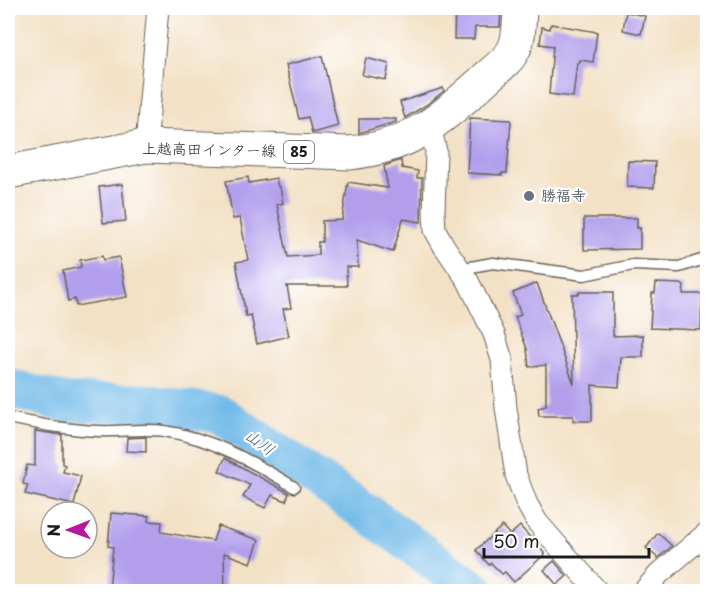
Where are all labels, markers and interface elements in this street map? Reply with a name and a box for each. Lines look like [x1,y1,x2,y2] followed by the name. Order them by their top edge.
[142,136,276,161] street label: 上越高田インター線
[284,141,314,163] road number: 85
[541,183,586,206] place label: 勝福寺
[522,189,536,203] marker: 勝福寺
[241,422,281,460] water label: 山川
[39,500,99,560] north arrow
[484,521,649,559] scale bar
[41,524,65,537] text: N
[493,527,540,554] text: 50 m

